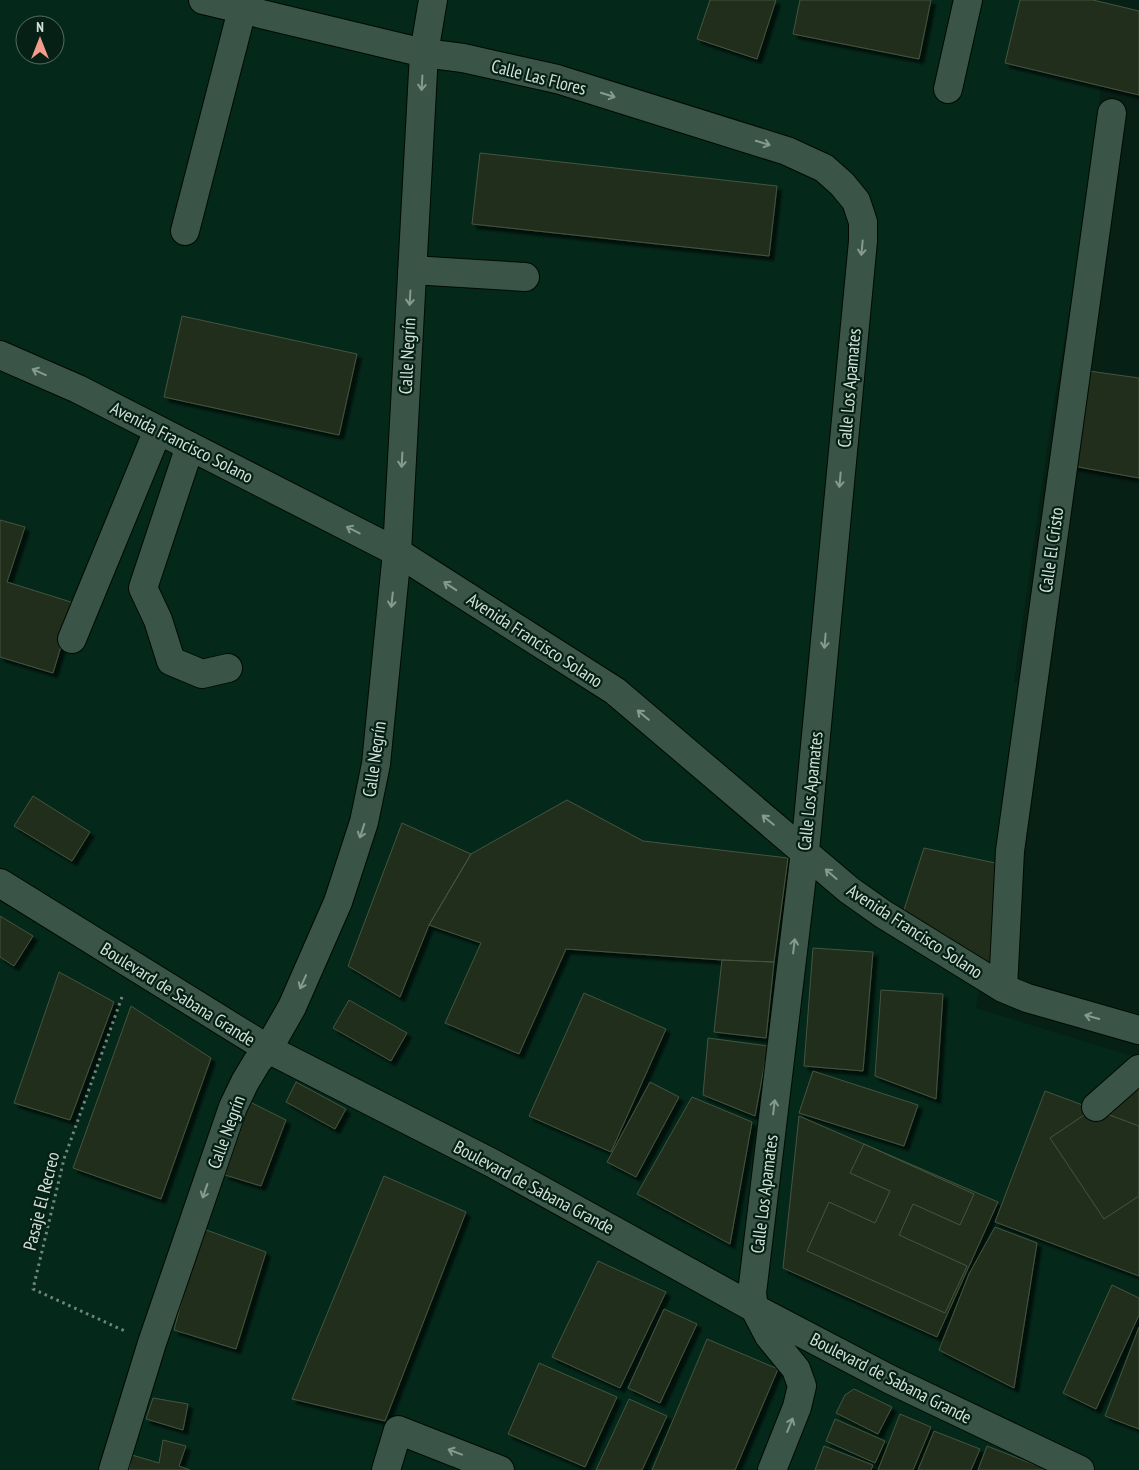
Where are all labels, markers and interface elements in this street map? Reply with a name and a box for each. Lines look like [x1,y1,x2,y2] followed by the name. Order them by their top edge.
[15,15,65,65] north arrow
[36,18,44,36] text: N
[489,54,589,100] street label: Calle Las Flores
[418,75,427,91] one-way arrow
[599,91,615,101] one-way arrow
[754,139,770,149] one-way arrow
[857,240,867,256] one-way arrow
[406,289,415,305] one-way arrow
[394,317,420,395] street label: Calle Negrín
[832,327,866,449] street label: Calle Los Apamates
[32,367,47,376] one-way arrow
[107,396,257,488] street label: Avenida Francisco Solano
[397,452,406,468] one-way arrow
[835,471,845,487] one-way arrow
[1034,506,1068,594] street label: Calle El Cristo
[346,525,361,535] one-way arrow
[444,581,458,591] one-way arrow
[463,588,607,693] street label: Avenida Francisco Solano
[387,592,397,608] one-way arrow
[820,633,830,649] one-way arrow
[637,709,650,721] one-way arrow
[357,720,391,798] street label: Calle Negrín
[792,730,828,852] street label: Calle Los Apamates
[761,814,774,825] one-way arrow
[356,822,366,838] one-way arrow
[825,869,838,880] one-way arrow
[843,879,987,984] street label: Avenida Francisco Solano
[96,937,260,1051] street label: Boulevard de Sabana Grande
[789,938,799,954] one-way arrow
[297,974,307,989] one-way arrow
[1084,1011,1100,1021] one-way arrow
[202,1092,250,1172] street label: Calle Negrín
[769,1100,779,1116] one-way arrow
[745,1133,783,1255] street label: Calle Los Apamates
[450,1135,618,1239] street label: Boulevard de Sabana Grande
[18,1149,64,1253] street label: Pasaje El Recreo
[199,1183,209,1199] one-way arrow
[806,1327,976,1429] street label: Boulevard de Sabana Grande
[786,1418,795,1433] one-way arrow
[448,1447,463,1456] one-way arrow

